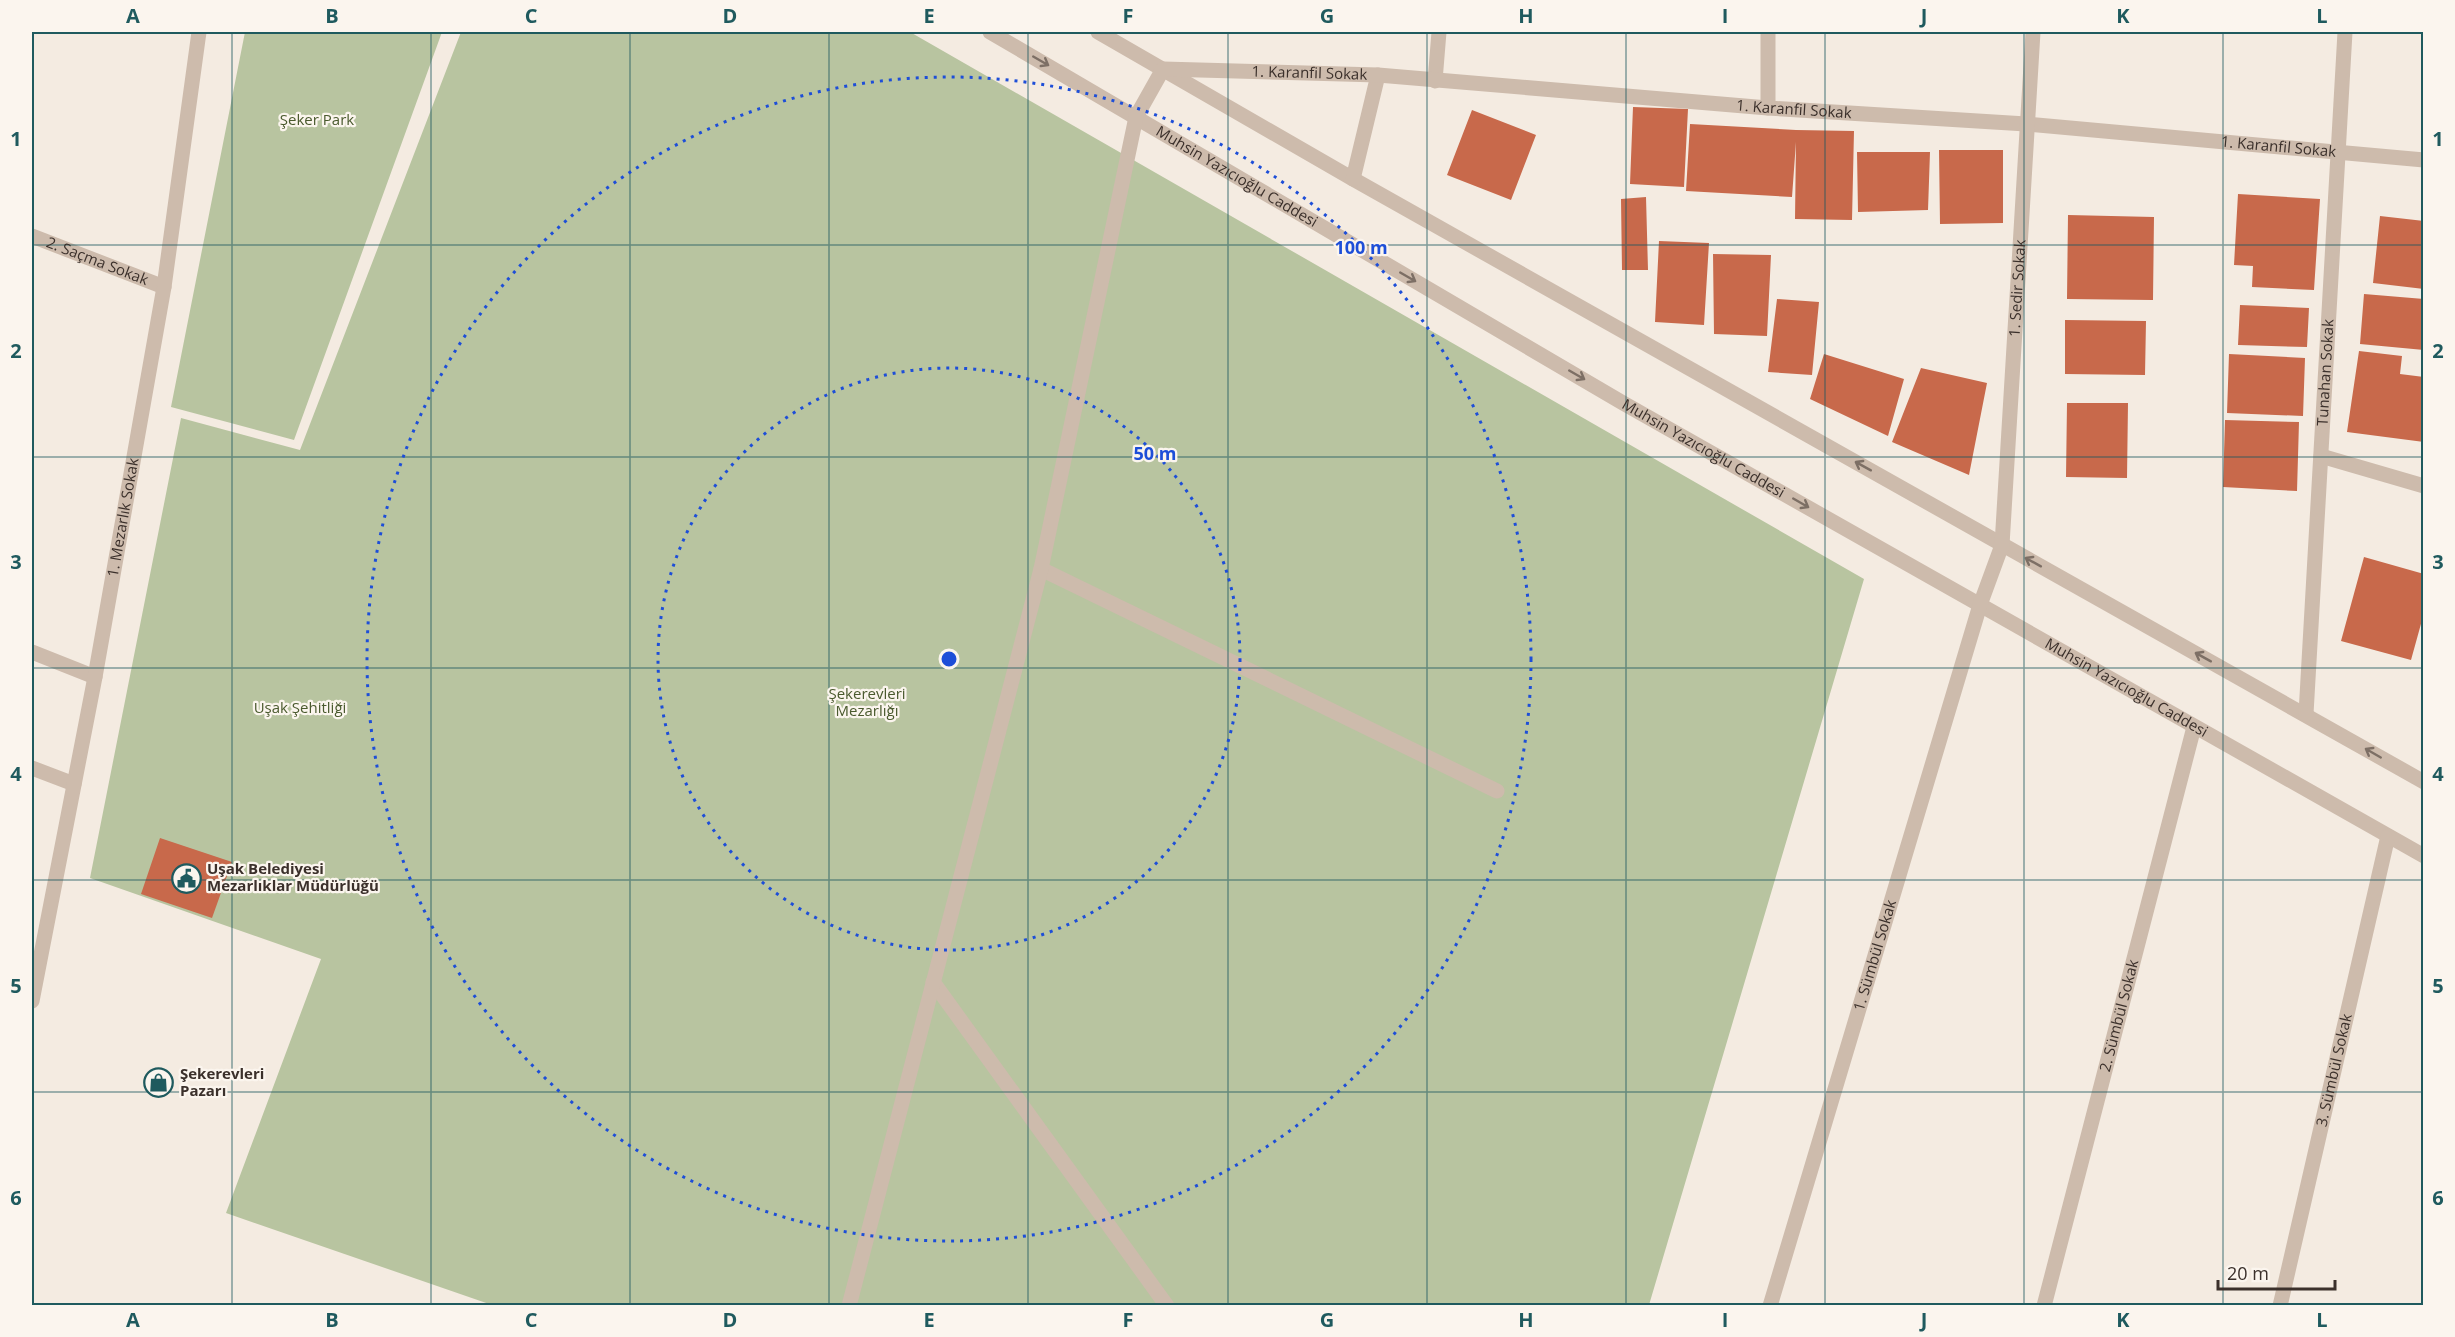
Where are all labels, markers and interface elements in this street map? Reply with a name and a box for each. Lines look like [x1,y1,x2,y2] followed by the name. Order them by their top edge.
[126,2,140,29] text: A
[325,2,339,29] text: B
[525,2,538,29] text: C
[723,2,737,29] text: D
[923,2,935,29] text: E
[1123,2,1133,29] text: F
[1320,2,1334,29] text: G
[1518,2,1534,29] text: H
[1722,2,1728,29] text: I
[1919,2,1927,29] text: J
[2116,2,2130,29] text: K
[2316,2,2328,29] text: L
[1032,55,1049,67] one-way arrow
[1251,60,1368,84] street label: 1. Karanfil Sokak
[1736,94,1852,122] street label: 1. Karanfil Sokak
[280,109,354,129] park label: Şeker Park
[1153,121,1322,231] street label: Muhsin Yazıcıoğlu Caddesi
[10,125,22,152] text: 1
[2432,125,2444,152] text: 1
[2220,131,2337,161] street label: 1. Karanfil Sokak
[44,232,152,289] street label: 2. Saçma Sokak
[1334,235,1388,259] text: 100 m
[2004,239,2029,337] street label: 1. Sedir Sokak
[1399,271,1416,283] one-way arrow
[2311,318,2338,427] street label: Tunahan Sokak
[10,337,22,364] text: 2
[2432,337,2444,364] text: 2
[1568,370,1585,382] one-way arrow
[1619,394,1789,502] street label: Muhsin Yazıcıoğlu Caddesi
[1134,441,1176,465] text: 50 m
[102,456,143,579] street label: 1. Mezarlık Sokak
[1854,460,1871,472] one-way arrow
[1792,498,1809,510] one-way arrow
[10,548,22,575] text: 3
[2432,548,2444,575] text: 3
[2024,556,2042,567] one-way arrow
[2042,633,2212,741] street label: Muhsin Yazıcıoğlu Caddesi
[939,649,959,669] centre of rings
[2195,651,2212,663] one-way arrow
[828,683,906,720] park label: Şekerevleri Mezarlığı
[254,697,346,717] park label: Uşak Şehitliği
[2365,746,2382,758] one-way arrow
[10,760,22,787] text: 4
[2432,760,2444,787] text: 4
[207,858,379,895] place label: Uşak Belediyesi Mezarlıklar Müdürlüğü
[170,862,202,894] public building icon: Uşak Belediyesi Mezarlıklar Müdürlüğü
[1848,897,1900,1013] street label: 1. Sümbül Sokak
[2094,957,2142,1074] street label: 2. Sümbül Sokak
[10,972,22,999] text: 5
[2432,972,2444,999] text: 5
[2311,1011,2356,1128] street label: 3. Sümbül Sokak
[180,1063,264,1100] place label: Şekerevleri Pazarı
[143,1067,175,1099] shop icon: Şekerevleri Pazarı
[10,1184,22,1211] text: 6
[2432,1184,2444,1211] text: 6
[2218,1253,2335,1291] scale bar
[2227,1261,2269,1285] text: 20 m
[126,1306,140,1333] text: A
[325,1306,339,1333] text: B
[525,1306,538,1333] text: C
[723,1306,737,1333] text: D
[923,1306,935,1333] text: E
[1123,1306,1133,1333] text: F
[1320,1306,1334,1333] text: G
[1518,1306,1534,1333] text: H
[1722,1306,1728,1333] text: I
[1919,1306,1927,1333] text: J
[2116,1306,2130,1333] text: K
[2316,1306,2328,1333] text: L

